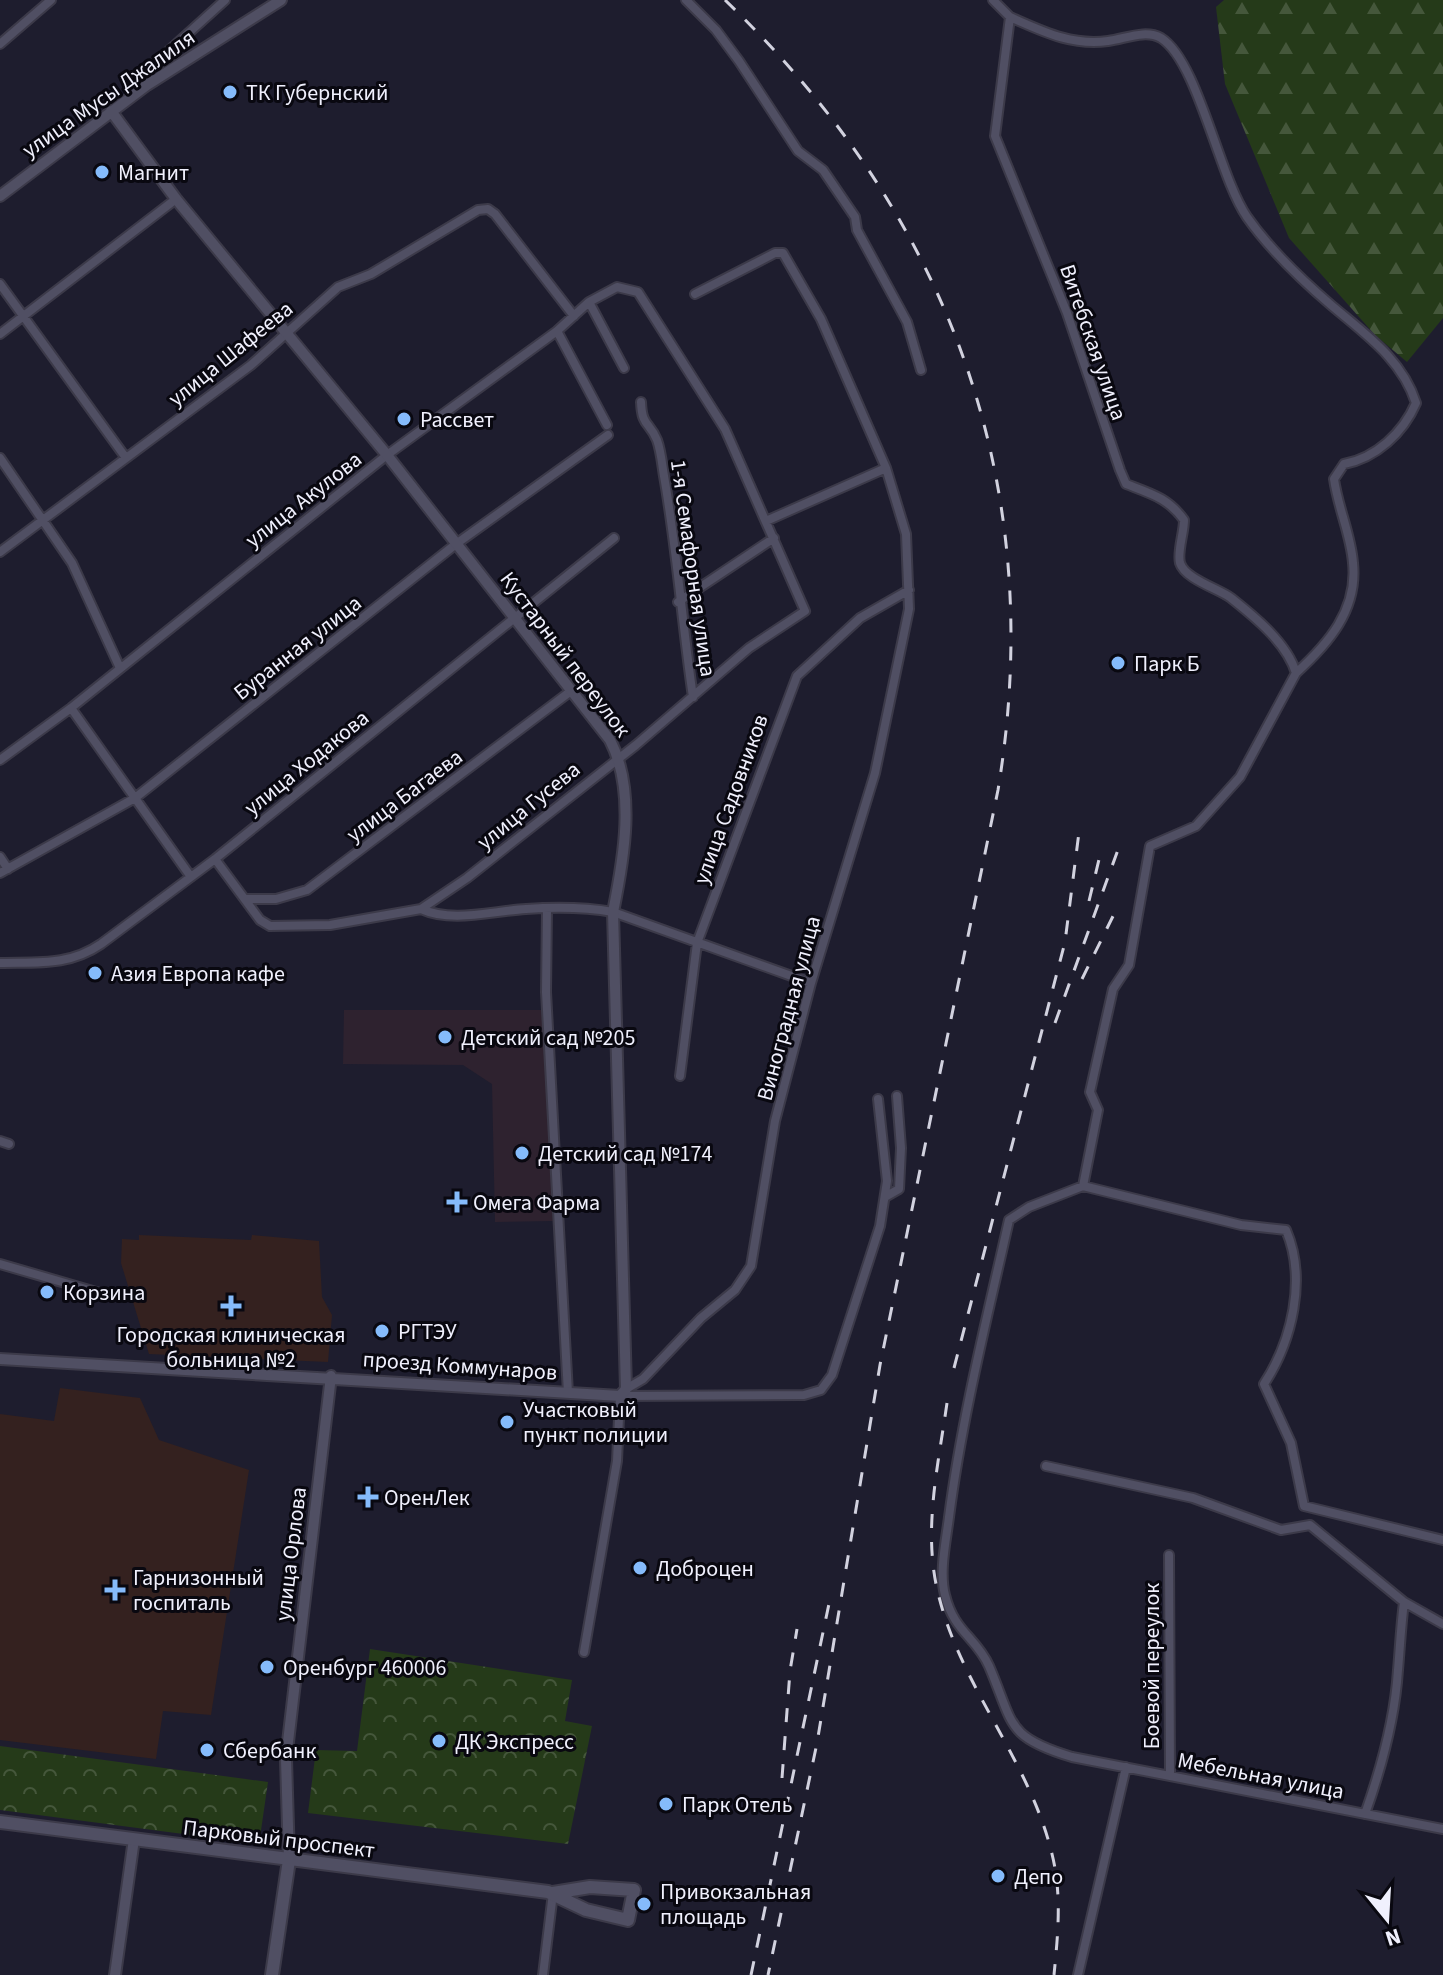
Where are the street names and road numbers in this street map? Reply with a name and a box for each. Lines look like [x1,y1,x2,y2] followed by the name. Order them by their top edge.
[16,22,202,166] street label: улица Мусы Джалиля
[1051,260,1135,425] street label: Витебская улица
[161,293,300,414] street label: улица Шафеева
[238,444,369,556] street label: улица Акулова
[662,458,724,679] street label: 1-я Семафорная улица
[492,565,638,744] street label: Кустарный переулок
[227,587,369,708] street label: Буранная улица
[237,702,376,823] street label: улица Ходакова
[685,710,777,889] street label: улица Садовников
[340,741,470,850] street label: улица Багаева
[470,754,587,858] street label: улица Гусева
[749,912,829,1104] street label: Виноградная улица
[362,1343,558,1389] street label: проезд Коммунаров
[267,1485,315,1623] street label: улица Орлова
[1136,1583,1168,1749] street label: Боевой переулок
[1175,1744,1347,1808] street label: Мебельная улица
[181,1811,377,1867] street label: Парковый проспект

